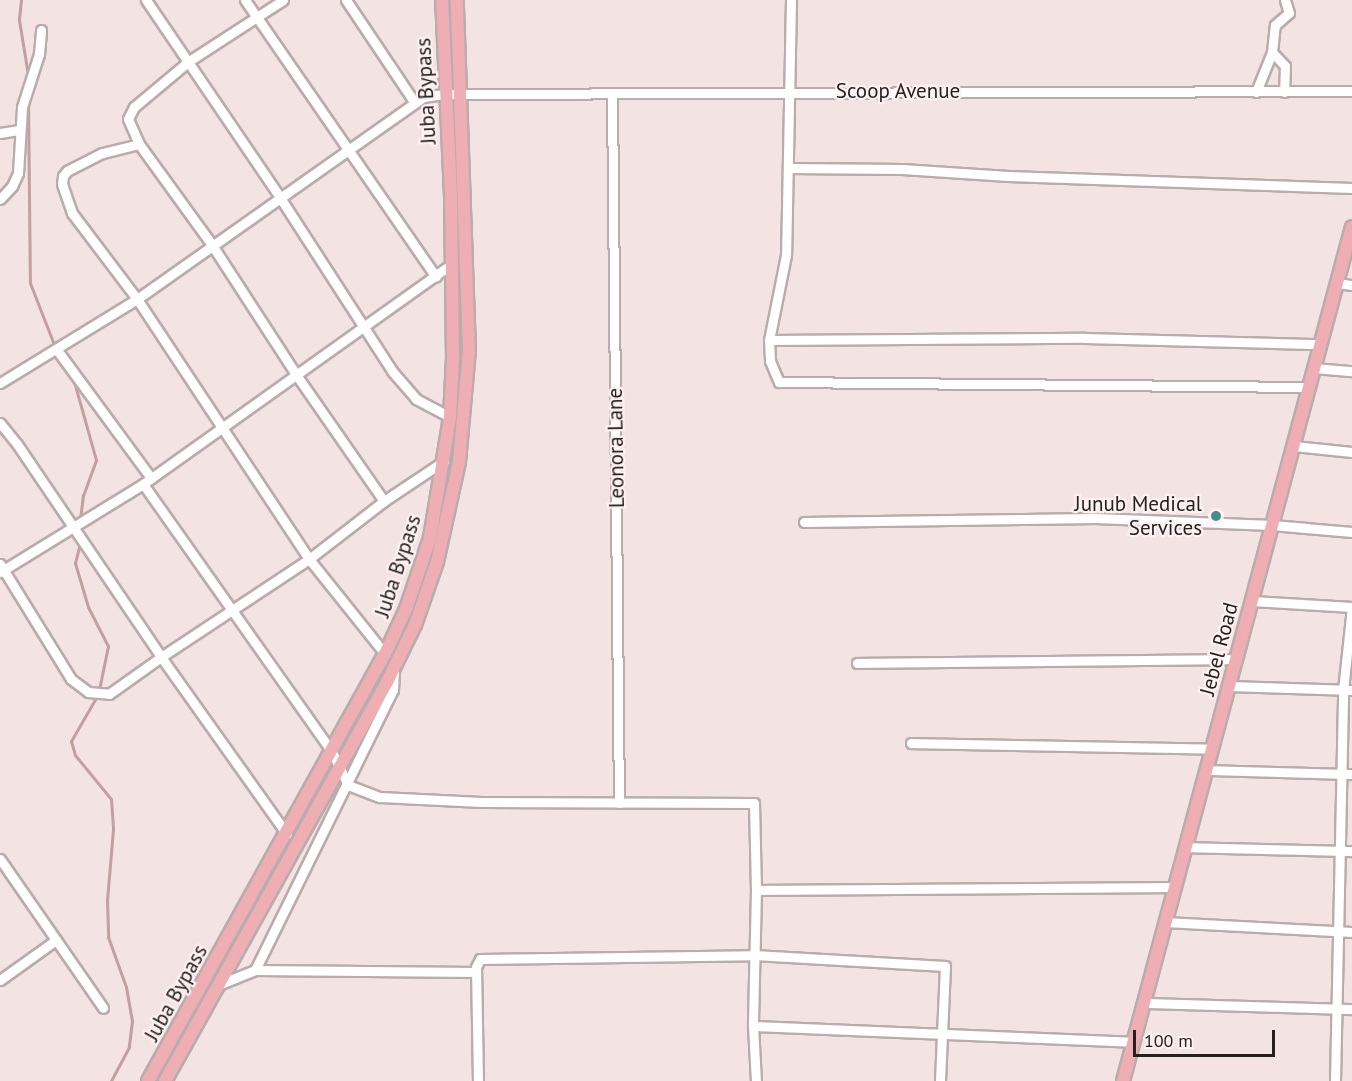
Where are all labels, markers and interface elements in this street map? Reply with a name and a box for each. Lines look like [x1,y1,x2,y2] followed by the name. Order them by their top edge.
[411,37,441,145] street label: Juba Bypass
[835,78,961,104] street label: Scoop Avenue
[602,388,630,508] street label: Leonora Lane
[1075,491,1202,541] place label: Junub Medical Services
[1207,507,1225,525] marker: Junub Medical Services
[370,512,426,620] street label: Juba Bypass
[1195,600,1243,698] street label: Jebel Road
[139,940,213,1046] street label: Juba Bypass
[1136,1018,1278,1056] scale bar
[1144,1029,1193,1052] text: 100 m

